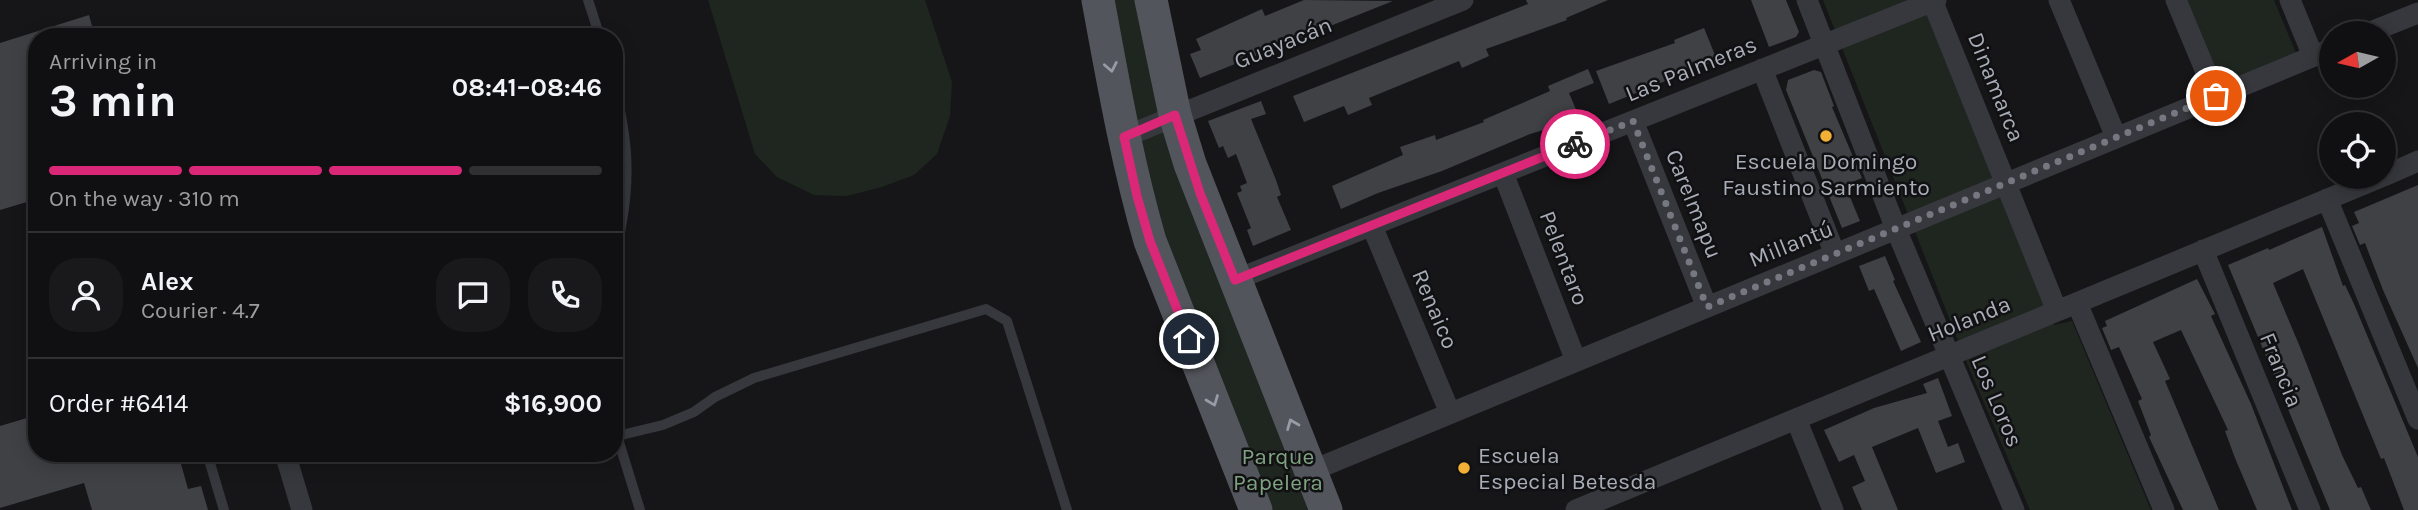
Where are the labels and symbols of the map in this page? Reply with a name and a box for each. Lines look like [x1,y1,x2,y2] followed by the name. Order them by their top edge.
[1230,11,1336,75] street label: Guayacán
[2319,21,2396,98] north arrow
[1962,28,2030,146] street label: Dinamarca
[1621,30,1761,108] street label: Las Palmeras
[1102,61,1117,73] one-way arrow
[2186,66,2246,126] pin
[1540,109,1610,179] courier
[1818,128,1834,144] marker: Escuela Domingo Faustino Sarmiento
[1660,146,1728,262] street label: Carelmapu
[1722,148,1930,201] place label: Escuela Domingo Faustino Sarmiento
[1534,207,1594,309] street label: Pelentaro
[1745,215,1837,273] street label: Millantú
[1406,265,1464,353] street label: Renaico
[1924,290,2014,348] street label: Holanda
[1159,309,1219,369] pin
[2254,329,2308,411] street label: Francia
[1966,351,2028,451] street label: Los Loros
[1204,394,1218,406] one-way arrow
[1287,418,1301,430] one-way arrow
[1478,442,1657,495] place label: Escuela Especial Betesda
[1233,443,1323,496] park label: Parque Papelera
[1456,460,1472,476] marker: Escuela Especial Betesda

